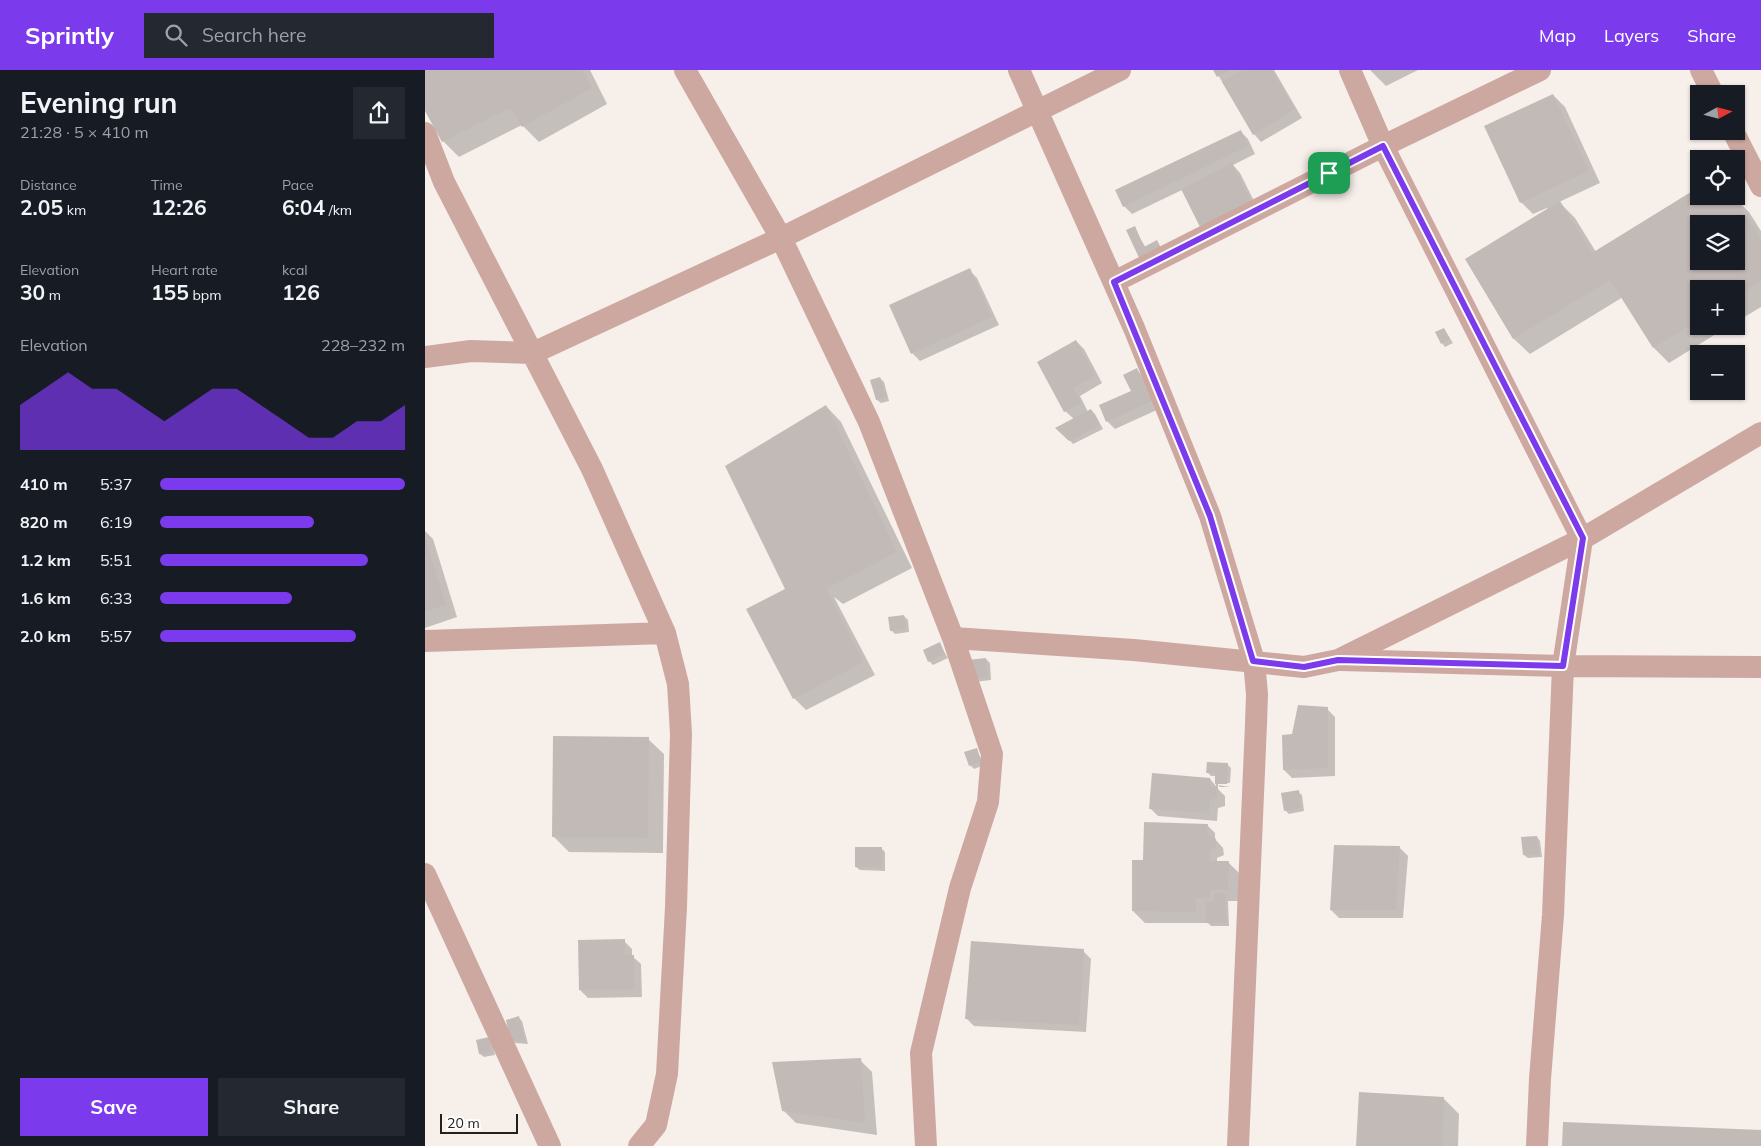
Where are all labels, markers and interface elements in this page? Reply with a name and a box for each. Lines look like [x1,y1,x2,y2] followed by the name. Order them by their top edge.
[144,13,494,58] search box
[25,20,114,50] text: Sprintly
[162,21,190,49] icon: search
[202,23,306,47] text: Search here
[1539,24,1576,47] text: Map
[1604,24,1659,47] text: Layers
[1687,24,1736,47] text: Share
[20,85,177,120] text: Evening run
[1690,85,1745,140] north arrow
[1690,85,1745,400] map controls
[353,87,405,139] button: share
[20,122,149,142] text: 21:28 · 5 × 410 m
[1690,150,1745,205] button: locate
[1308,152,1350,194] pin
[1315,159,1343,187] icon: arrive
[20,176,77,194] text: Distance
[151,176,183,194] text: Time
[282,176,314,194] text: Pace
[20,194,63,220] text: 2.05
[151,194,207,220] text: 12:26
[282,194,325,220] text: 6:04
[63,201,86,219] text: km
[325,201,352,219] text: /km
[1690,215,1745,270] button: layers
[20,261,79,279] text: Elevation
[151,261,218,279] text: Heart rate
[282,261,308,279] text: kcal
[20,279,45,305] text: 30
[151,279,189,305] text: 155
[282,279,320,305] text: 126
[1690,280,1745,335] button: +
[45,286,61,304] text: m
[189,286,222,304] text: bpm
[20,335,88,355] text: Elevation
[321,335,405,355] text: 228–232 m
[1690,345,1745,400] button: −
[20,474,68,494] text: 410 m
[100,474,132,494] text: 5:37
[20,512,68,532] text: 820 m
[100,512,132,532] text: 6:19
[20,550,71,570] text: 1.2 km
[100,550,132,570] text: 5:51
[20,588,71,608] text: 1.6 km
[100,588,132,608] text: 6:33
[20,626,71,646] text: 2.0 km
[100,626,132,646] text: 5:57
[20,1078,208,1136] button: Save
[218,1078,405,1136] button: Share
[440,1111,517,1134] scale bar
[447,1114,480,1132] text: 20 m

